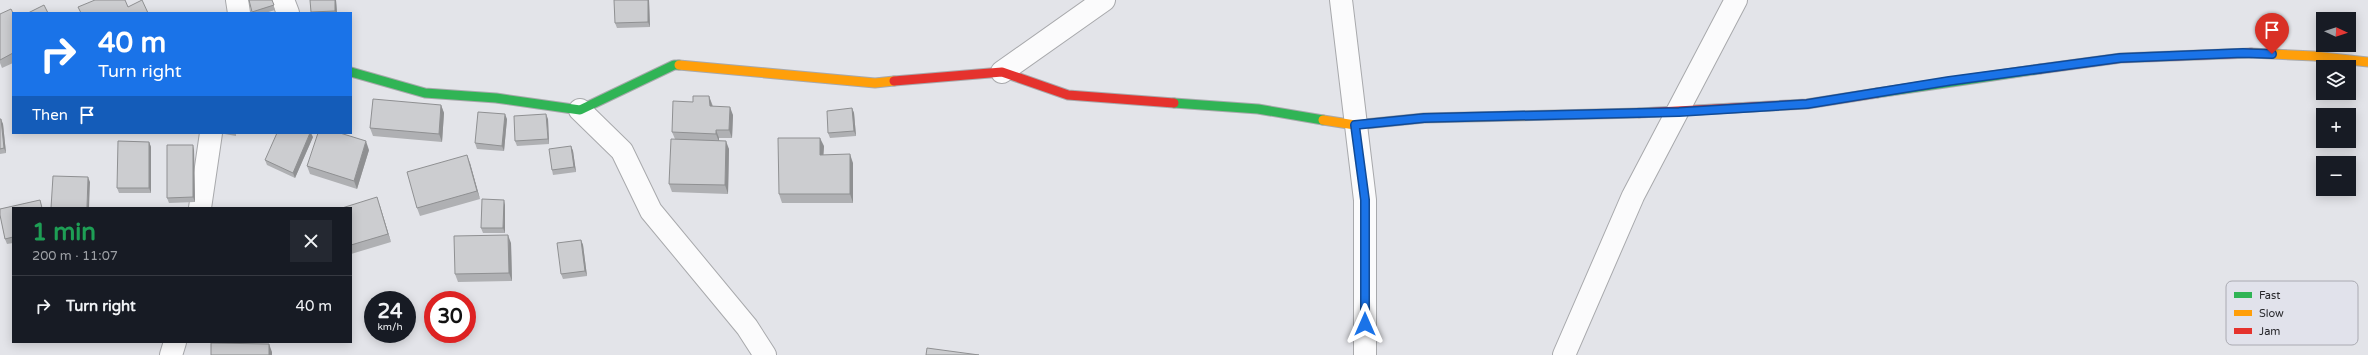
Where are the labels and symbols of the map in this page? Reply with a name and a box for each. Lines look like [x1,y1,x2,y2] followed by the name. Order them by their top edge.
[2316,12,2356,52] north arrow
[2255,13,2289,54] pin
[2226,281,2358,345] legend
[2259,289,2280,302] text: Fast
[424,291,476,343] speed limit sign: 30
[1344,303,1386,345] position arrow
[2259,307,2284,320] text: Slow
[2259,325,2280,338] text: Jam

